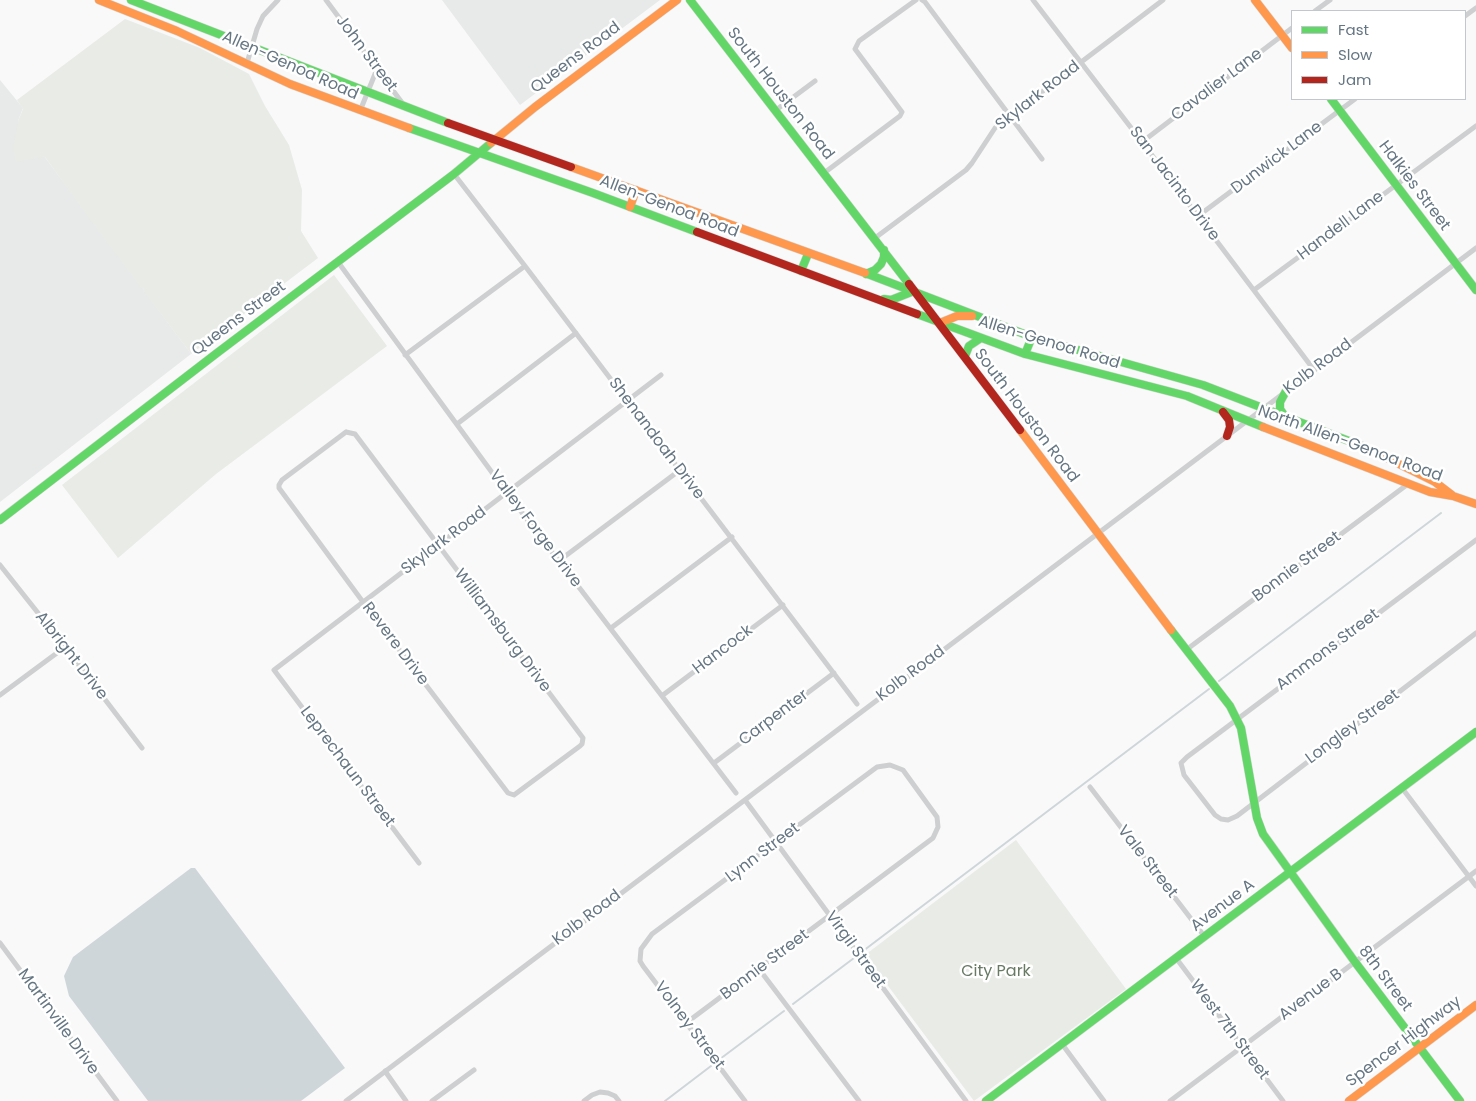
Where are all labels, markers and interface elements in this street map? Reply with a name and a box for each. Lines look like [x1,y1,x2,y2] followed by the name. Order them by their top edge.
[1291,10,1466,100] legend
[331,12,401,96] street label: John Street
[527,18,625,98] street label: Queens Road
[1338,19,1369,40] text: Fast
[722,24,838,164] street label: South Houston Road
[219,27,361,105] street label: Allen-Genoa Road
[1338,44,1372,65] text: Slow
[1168,45,1266,125] street label: Cavalier Lane
[992,57,1084,135] street label: Skylark Road
[1338,69,1372,90] text: Jam
[1228,118,1326,198] street label: Dunwick Lane
[1125,123,1223,245] street label: San Jacinto Drive
[1374,137,1454,235] street label: Halkies Street
[597,172,741,242] street label: Allen-Genoa Road
[1294,187,1388,265] street label: Handell Lane
[188,278,290,360] street label: Queens Street
[976,312,1122,374] street label: Allen-Genoa Road
[1280,335,1356,399] street label: Kolb Road
[969,345,1083,487] street label: South Houston Road
[604,374,708,504] street label: Shenandoah Drive
[1255,402,1445,486] street label: North Allen-Genoa Road
[485,466,585,592] street label: Valley Forge Drive
[398,503,490,579] street label: Skylark Road
[1249,528,1345,606] street label: Bonnie Street
[449,566,555,696] street label: Williamsburg Drive
[358,599,432,689] street label: Revere Drive
[1273,605,1383,695] street label: Ammons Street
[31,608,111,704] street label: Albright Drive
[689,621,757,679] street label: Hancock
[873,642,949,706] street label: Kolb Road
[736,686,812,750] street label: Carpenter
[1302,686,1404,768] street label: Longley Street
[295,703,399,831] street label: Leprechaun Street
[722,819,804,887] street label: Lynn Street
[1113,822,1181,902] street label: Vale Street
[1187,876,1259,936] street label: Avenue A
[549,886,625,950] street label: Kolb Road
[821,908,889,992] street label: Virgil Street
[717,926,813,1004] street label: Bonnie Street
[1354,942,1416,1016] street label: 8th Street
[961,962,1031,982] park label: City Park
[1276,965,1346,1025] street label: Avenue B
[13,966,103,1078] street label: Martinville Drive
[1185,976,1273,1084] street label: West 7th Street
[650,978,728,1074] street label: Volney Street
[1343,992,1465,1092] street label: Spencer Highway

